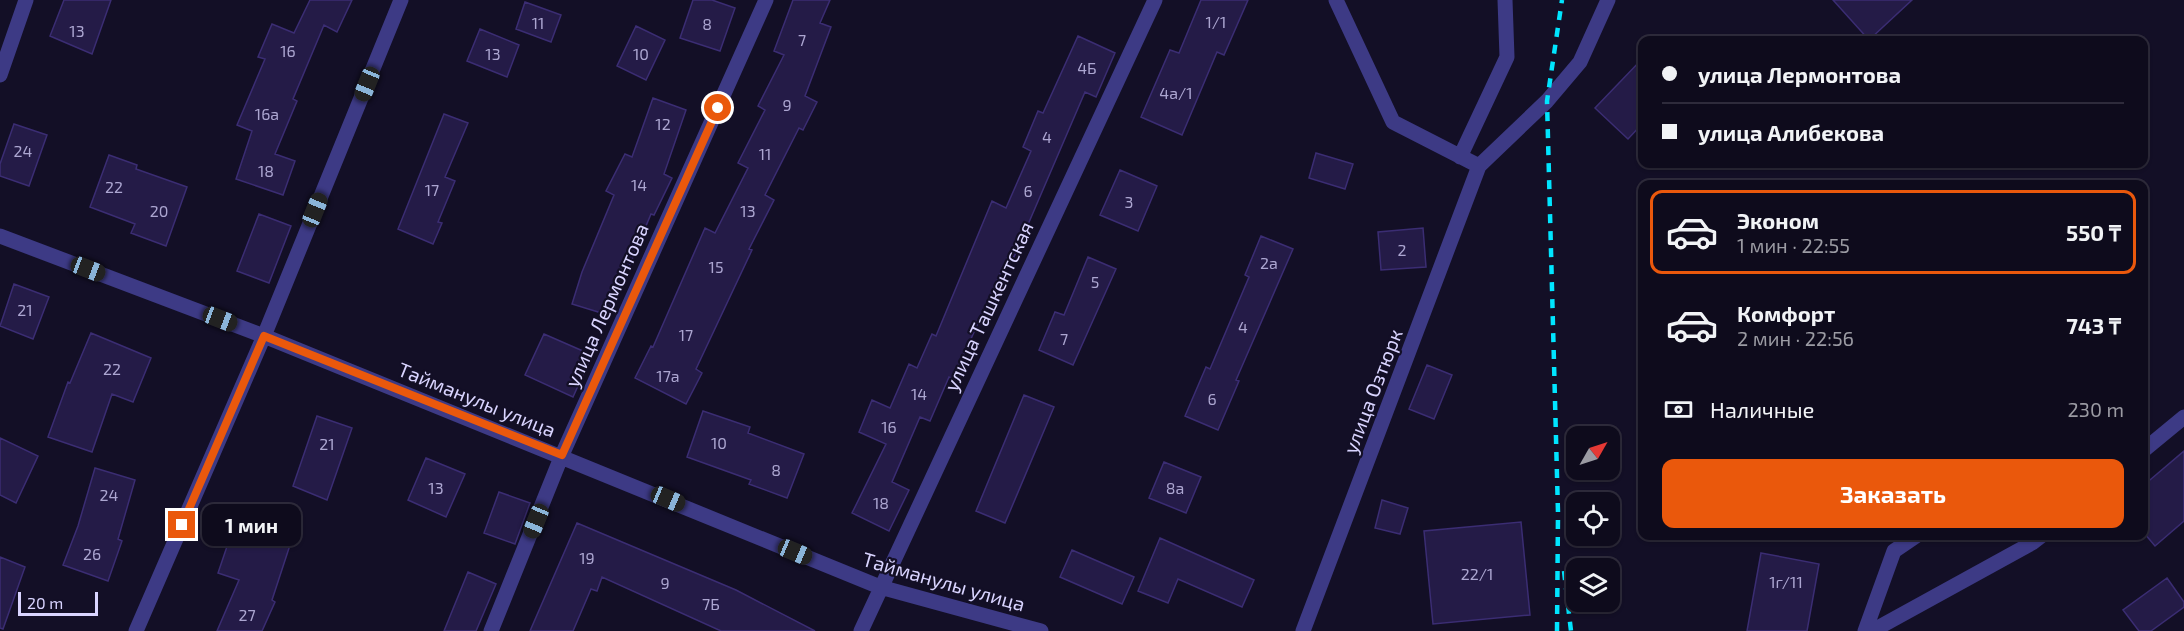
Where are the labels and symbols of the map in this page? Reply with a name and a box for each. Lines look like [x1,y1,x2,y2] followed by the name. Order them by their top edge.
[1205,12,1227,31] house number: 1/1
[532,13,544,32] house number: 11
[702,14,712,33] house number: 8
[69,21,85,40] house number: 13
[798,30,806,49] house number: 7
[280,41,296,60] house number: 16
[485,44,501,63] house number: 13
[633,44,649,63] house number: 10
[1077,58,1097,77] house number: 4Б
[352,64,382,104] car
[1159,83,1193,102] house number: 4а/1
[704,94,731,121] route start
[782,95,792,114] house number: 9
[255,104,279,123] house number: 16а
[655,114,671,133] house number: 12
[1042,127,1052,146] house number: 4
[14,141,33,160] house number: 24
[759,144,771,163] house number: 11
[258,161,274,180] house number: 18
[631,175,647,194] house number: 14
[105,177,123,196] house number: 22
[425,180,439,199] house number: 17
[1023,181,1033,200] house number: 6
[300,190,330,230] car
[1125,192,1133,211] house number: 3
[150,201,168,220] house number: 20
[740,201,756,220] house number: 13
[938,217,1039,395] street label: улица Ташкентская
[559,219,654,391] street label: улица Лермонтова
[1398,240,1407,259] house number: 2
[1260,253,1278,272] house number: 2а
[68,254,108,284] car
[709,257,723,276] house number: 15
[1091,272,1099,291] house number: 5
[17,300,33,319] house number: 21
[200,304,240,334] car
[1238,317,1248,336] house number: 4
[679,325,693,344] house number: 17
[1337,325,1408,457] street label: улица Озтюрк
[1060,329,1068,348] house number: 7
[394,356,559,443] street label: Тайманулы улица
[103,359,121,378] house number: 22
[656,366,680,385] house number: 17а
[911,384,927,403] house number: 14
[1207,389,1217,408] house number: 6
[881,417,897,436] house number: 16
[1566,426,1620,480] north arrow
[711,433,727,452] house number: 10
[319,434,335,453] house number: 21
[771,460,781,479] house number: 8
[428,478,444,497] house number: 13
[1166,478,1184,497] house number: 8а
[648,484,688,514] car
[100,485,119,504] house number: 24
[873,493,889,512] house number: 18
[521,501,551,541] car
[203,504,302,546] callout: 1 мин
[168,511,195,538] route end
[775,537,815,567] car
[83,544,101,563] house number: 26
[860,546,1028,617] street label: Тайманулы улица
[579,548,595,567] house number: 19
[1461,564,1493,583] house number: 22/1
[1769,572,1803,591] house number: 1г/11
[660,573,670,592] house number: 9
[18,589,98,616] scale bar
[702,594,720,613] house number: 7Б
[238,605,256,624] house number: 27

